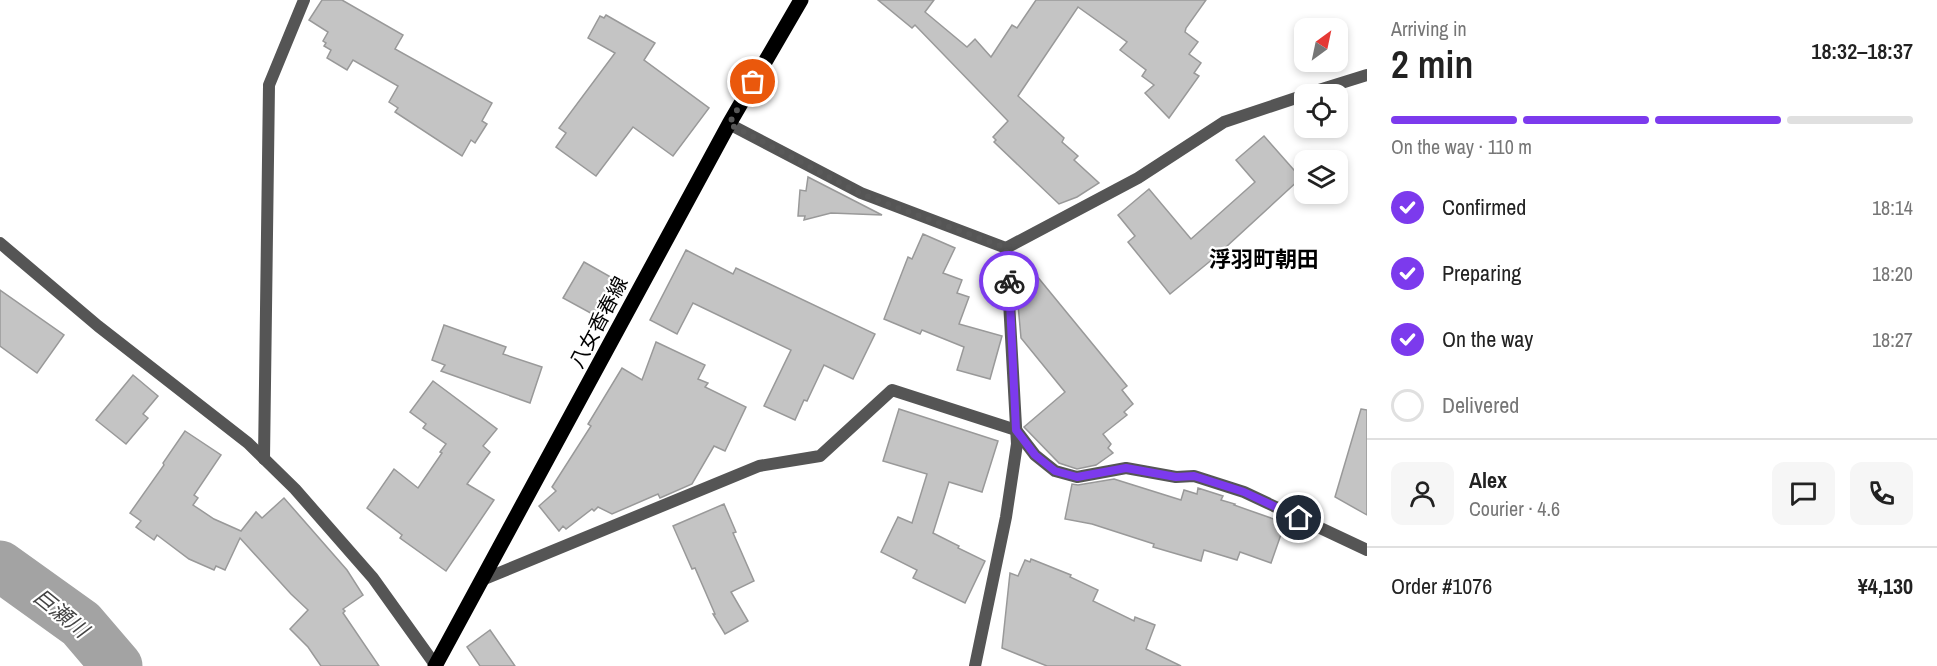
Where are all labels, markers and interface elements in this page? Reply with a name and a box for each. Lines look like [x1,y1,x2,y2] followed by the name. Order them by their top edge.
[1391,15,1467,42] text: Arriving in
[1294,18,1348,72] north arrow
[1294,18,1348,204] map controls
[1811,36,1913,66] text: 18:32–18:37
[1391,38,1473,90] text: 2 min
[727,56,778,107] pin
[736,65,769,98] icon: bag
[1294,84,1348,138] button: locate
[1391,133,1532,160] text: On the way · 110 m
[1294,150,1348,204] button: layers
[1391,191,1424,224] icon: check
[1442,192,1526,222] text: Confirmed
[1872,194,1913,221] text: 18:14
[1209,244,1319,274] district label: 浮羽町朝田
[979,251,1039,311] courier
[1391,257,1424,290] icon: check
[1442,258,1521,288] text: Preparing
[1872,260,1913,287] text: 18:20
[993,265,1026,298] icon: bike
[563,272,633,372] street label: 八女香春線
[1391,323,1424,356] icon: check
[1442,324,1533,354] text: On the way
[1872,326,1913,353] text: 18:27
[1442,390,1519,420] text: Delivered
[1391,462,1454,525] button: person
[1772,462,1835,525] button: chat
[1850,462,1913,525] button: phone
[1469,465,1507,495] text: Alex
[1273,492,1324,543] pin
[1469,495,1560,522] text: Courier · 4.6
[1282,501,1315,534] icon: home
[1391,571,1492,601] text: Order #1076
[1858,571,1913,601] text: ¥4,130
[27,582,96,645] water label: 巨瀬川

